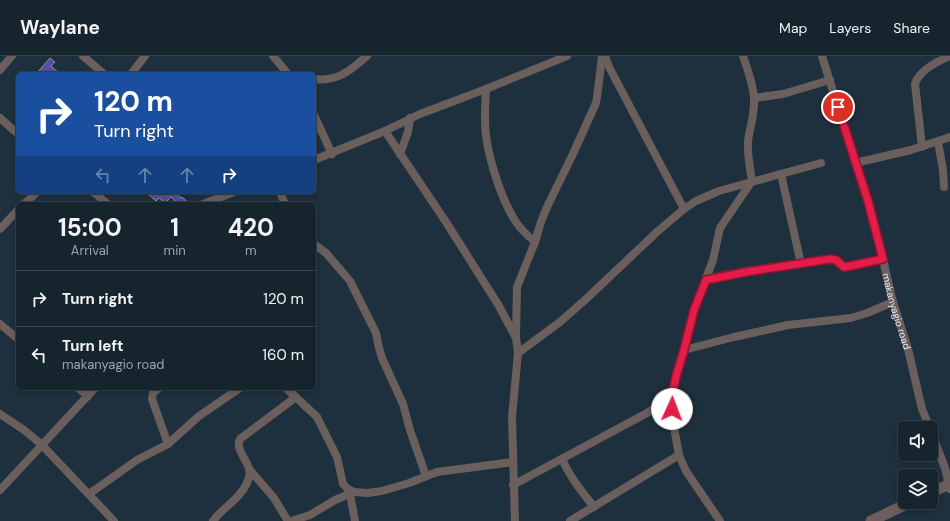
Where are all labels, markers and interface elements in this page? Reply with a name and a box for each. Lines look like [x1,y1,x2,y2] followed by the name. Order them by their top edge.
[20,15,100,40] text: Waylane
[779,19,807,37] text: Map
[829,19,871,37] text: Layers
[893,19,930,37] text: Share
[94,83,173,120] text: 120 m
[28,88,80,140] icon: right
[821,90,855,124] pin
[827,96,849,118] icon: arrive
[94,119,174,143] text: Turn right
[92,164,114,186] icon: left
[134,164,156,186] icon: ahead
[176,164,198,186] icon: ahead
[218,164,240,186] icon: right
[58,212,122,243] text: 15:00
[170,212,179,243] text: 1
[228,212,274,243] text: 420
[71,242,109,259] text: Arrival
[164,242,186,259] text: min
[245,242,257,259] text: m
[879,272,914,351] street label: makanyagio road
[28,288,50,310] icon: right
[62,289,133,309] text: Turn right
[263,289,304,309] text: 120 m
[62,336,123,356] text: Turn left
[28,344,50,366] icon: left
[262,345,304,365] text: 160 m
[62,356,164,373] text: makanyagio road
[651,388,693,430] position arrow
[898,421,938,509] map controls
[898,421,938,461] button: sound
[898,469,938,509] button: layers

